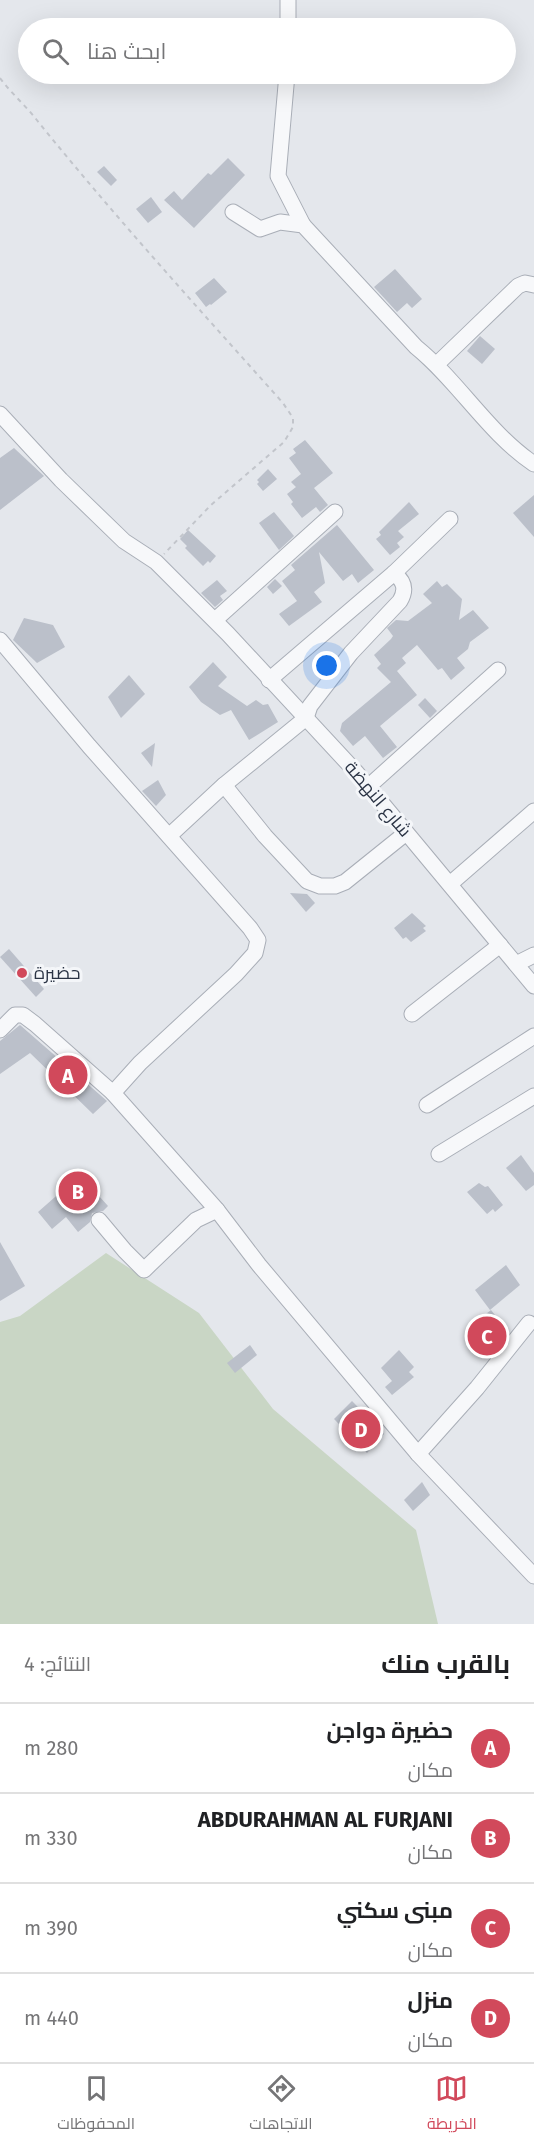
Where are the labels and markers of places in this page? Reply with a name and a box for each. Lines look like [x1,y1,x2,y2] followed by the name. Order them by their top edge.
[34,962,81,984] place label: حضيرة
[15,966,29,980] marker: حضيرة
[48,1052,88,1098] pin: A
[58,1168,98,1214] pin: B
[468,1314,506,1358] pin: C
[342,1406,380,1452] pin: D

